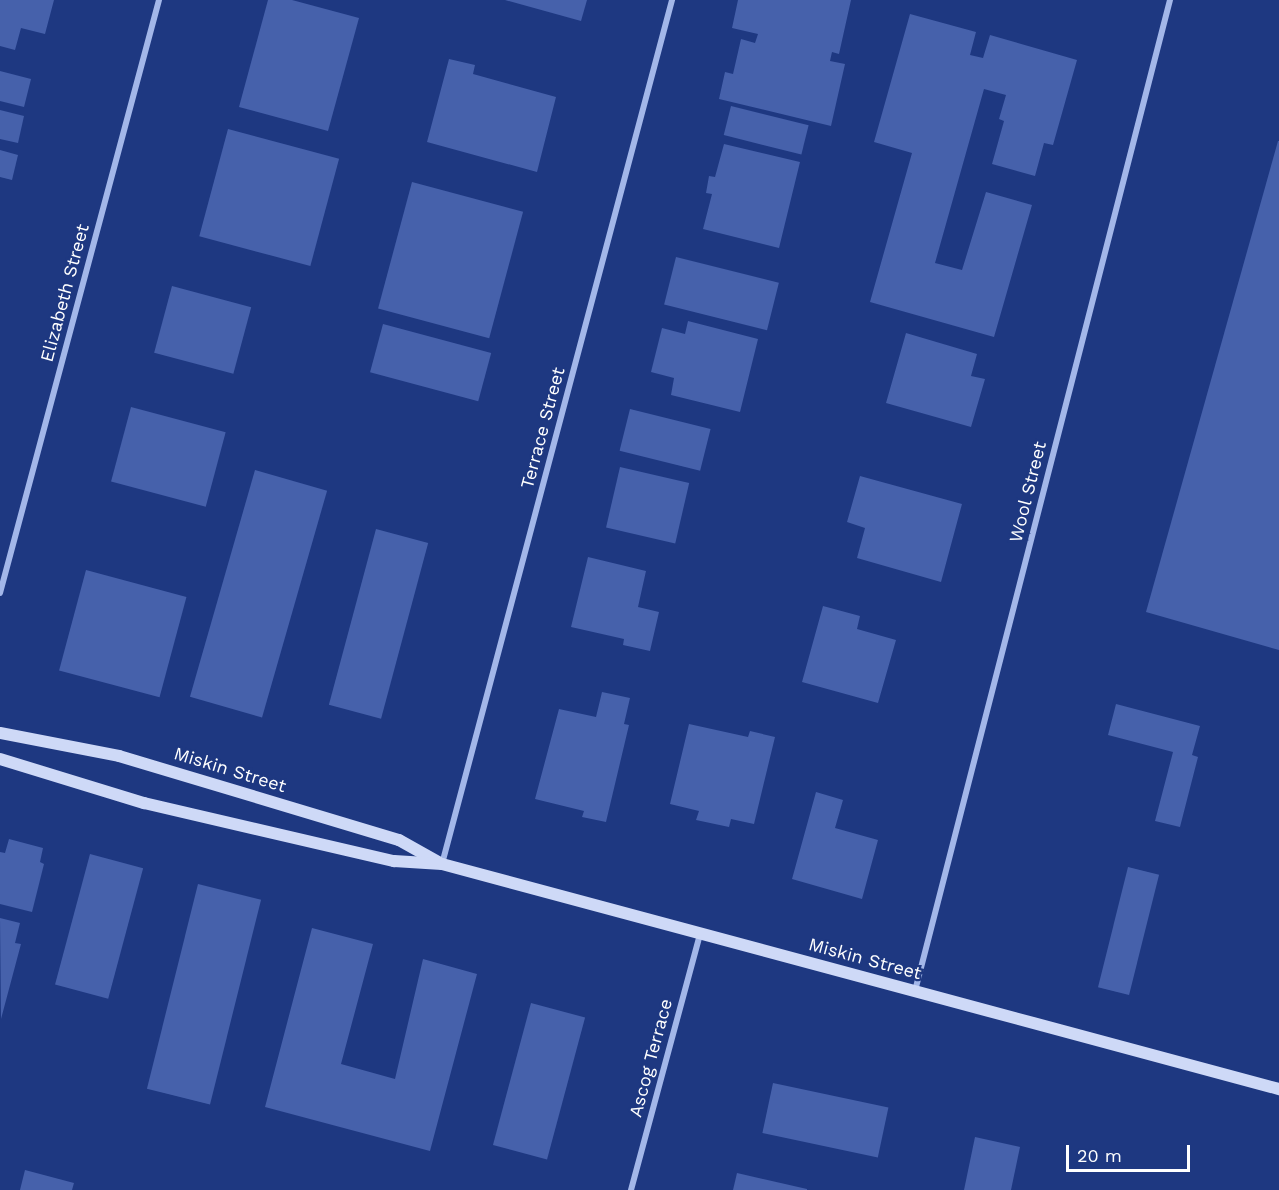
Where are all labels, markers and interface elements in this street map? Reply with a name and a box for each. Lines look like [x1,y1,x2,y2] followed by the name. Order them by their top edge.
[36,222,94,364] street label: Elizabeth Street
[516,365,570,491] street label: Terrace Street
[1005,439,1051,545] street label: Wool Street
[171,743,289,797] street label: Miskin Street
[806,934,924,984] street label: Miskin Street
[625,996,677,1120] street label: Ascog Terrace
[1069,1133,1194,1171] scale bar
[1077,1145,1122,1166] text: 20 m

